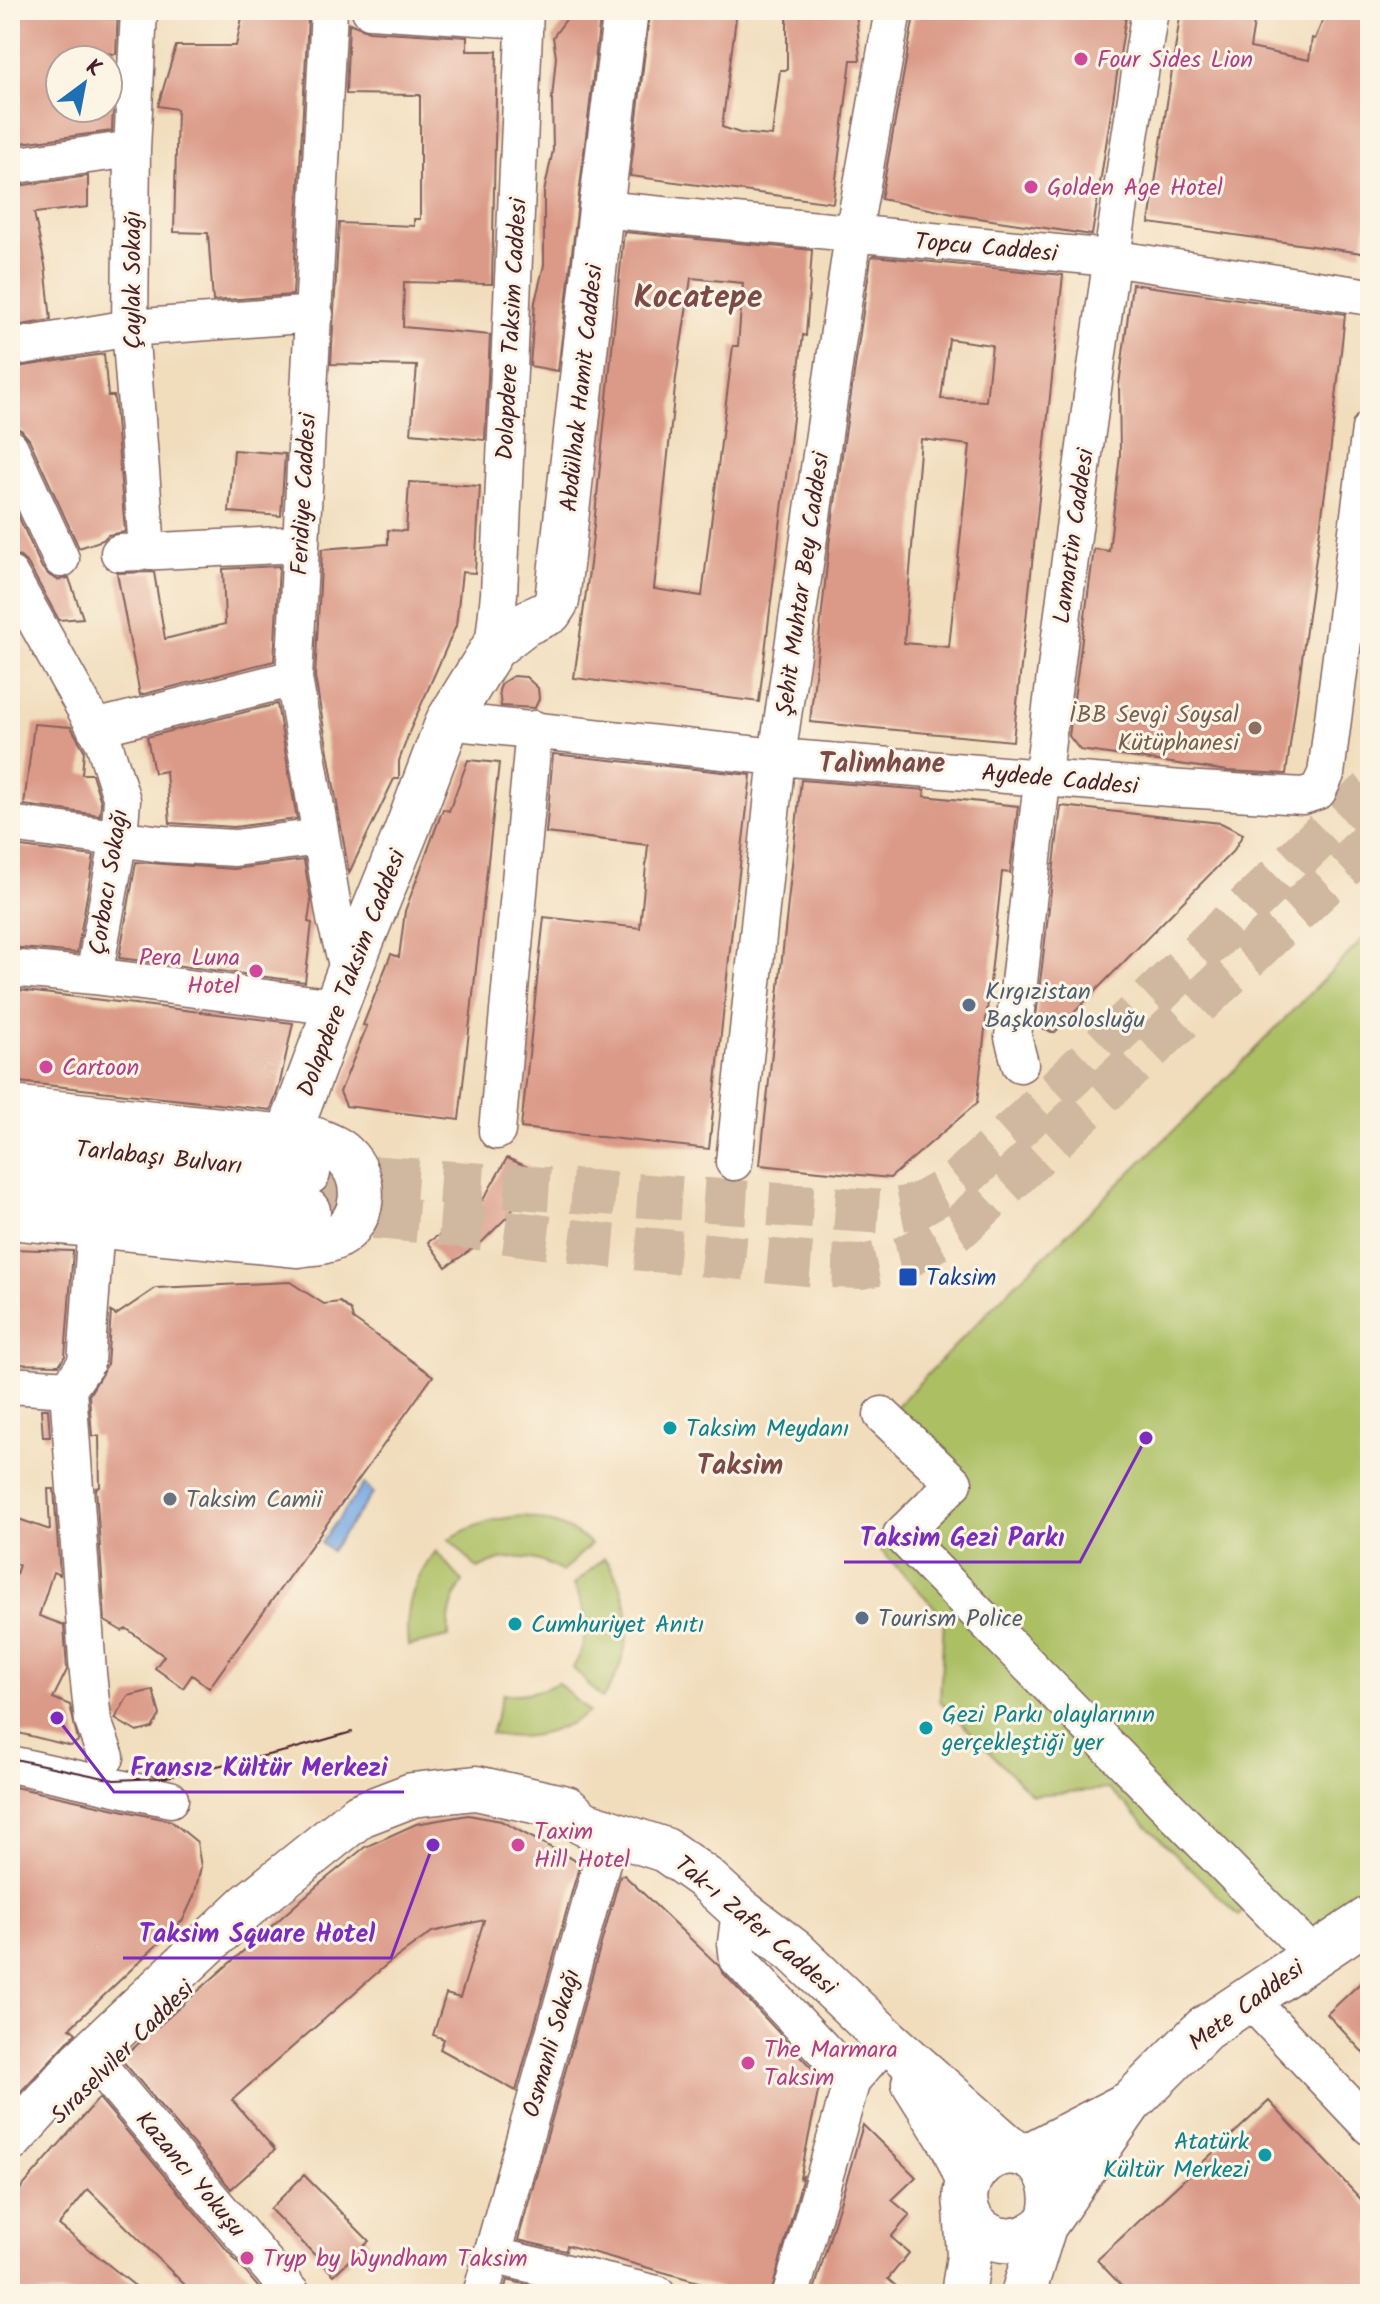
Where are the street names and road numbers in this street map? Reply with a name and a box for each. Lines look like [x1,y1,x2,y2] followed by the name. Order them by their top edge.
[486,196,539,461] street label: Dolapdere Taksim Caddesi
[114,211,153,349] street label: Çaylak Sokağı
[913,223,1060,274] street label: Topcu Caddesi
[550,261,615,514] street label: Abdülhak Hamit Caddesi
[281,411,328,576] street label: Feridiye Caddesi
[1043,445,1106,626] street label: Lamartin Caddesi
[766,449,841,719] street label: Şehit Muhtar Bey Caddesi
[980,754,1141,807] street label: Aydede Caddesi
[79,806,140,958] street label: Çorbacı Sokağı
[287,843,418,1103] street label: Dolapdere Taksim Caddesi
[74,1130,244,1187] street label: Tarlabaşı Bulvarı
[665,1846,846,2007] street label: Tak-ı Zafer Caddesi
[1180,1950,1314,2062] street label: Mete Caddesi
[513,1965,592,2122] street label: Osmanli Sokağı
[42,1971,205,2135] street label: Sıraselviler Caddesi
[125,2103,255,2248] street label: Kazancı Yokuşu

